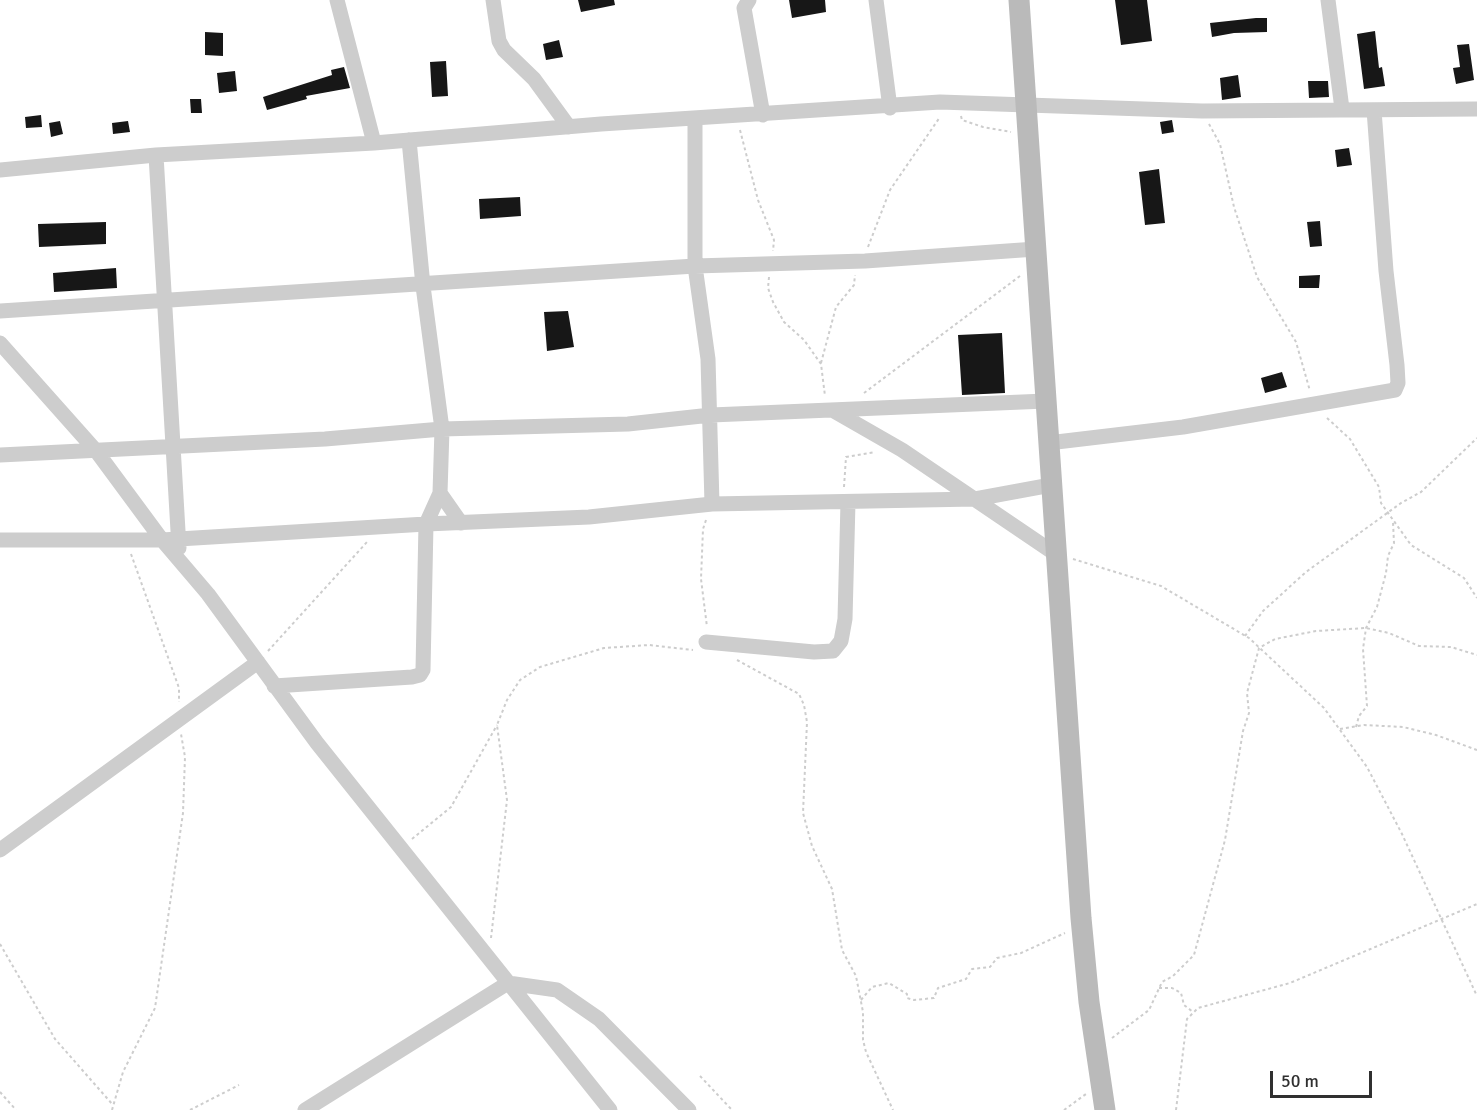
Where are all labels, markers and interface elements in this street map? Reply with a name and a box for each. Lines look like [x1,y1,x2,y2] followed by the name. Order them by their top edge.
[1273,1059,1375,1097] scale bar
[1281,1070,1319,1092] text: 50 m

